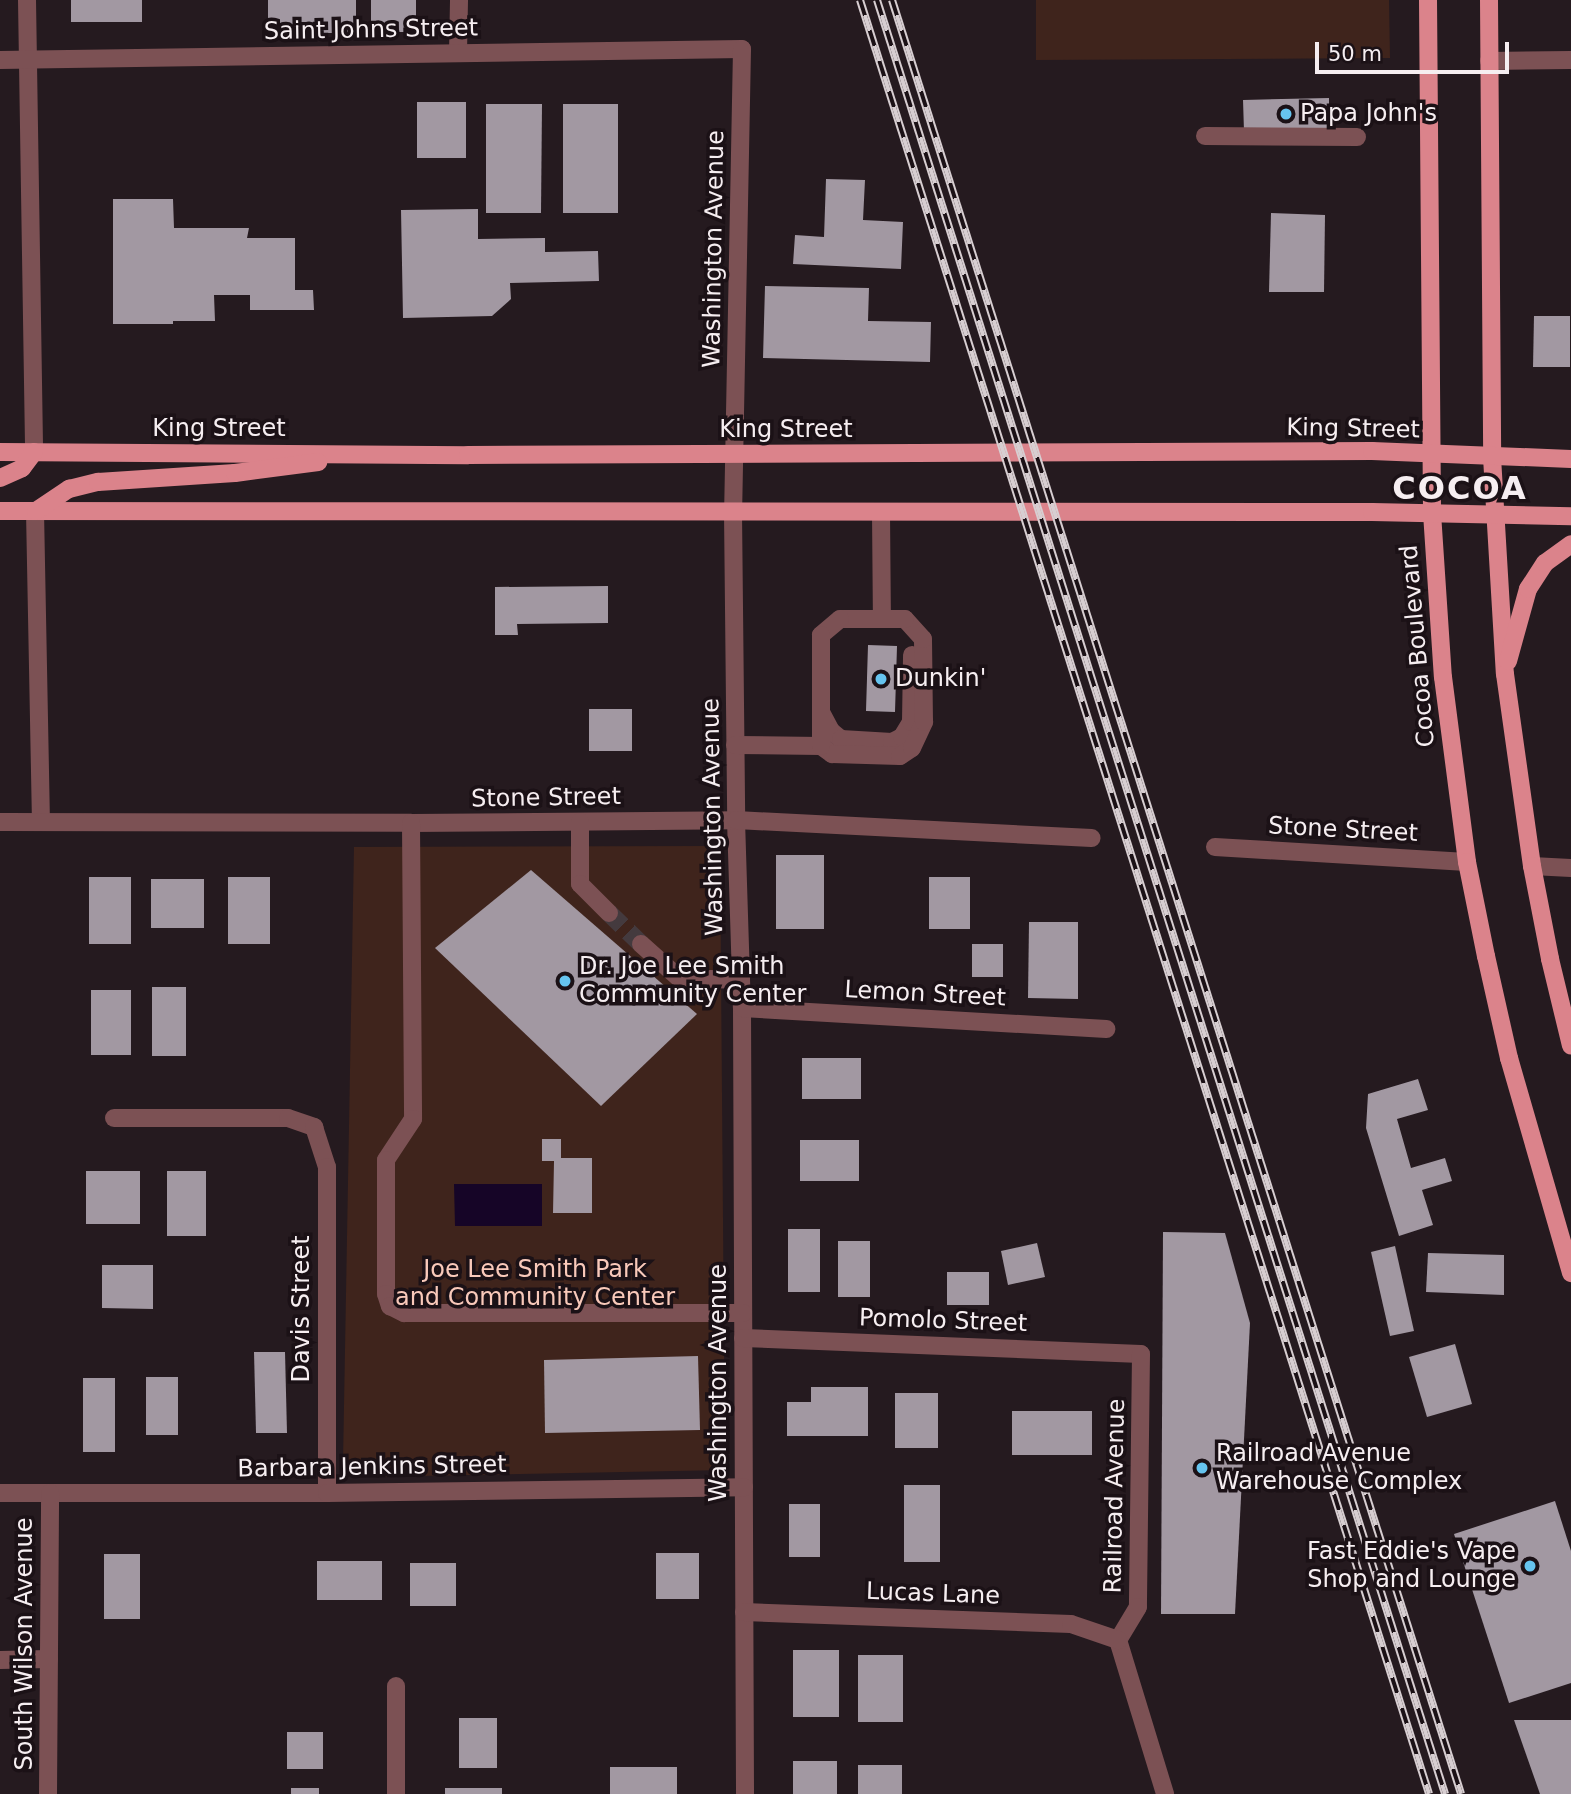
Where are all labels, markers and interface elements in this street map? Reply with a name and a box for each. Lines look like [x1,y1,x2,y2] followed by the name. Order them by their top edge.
[264,14,478,46] street label: Saint Johns Street
[1319,28,1513,72] scale bar
[1328,42,1382,66] text: 50 m
[1300,100,1437,128] place label: Papa John's
[1278,106,1294,122] marker: Papa John's
[698,130,730,368] street label: Washington Avenue
[1286,413,1420,445] street label: King Street
[152,415,286,443] street label: King Street
[719,416,853,444] street label: King Street
[1393,469,1527,507] district label: COCOA
[1395,544,1441,748] street label: Cocoa Boulevard
[895,665,986,693] place label: Dunkin'
[873,671,889,687] marker: Dunkin'
[697,698,729,936] street label: Washington Avenue
[471,782,621,814] street label: Stone Street
[1267,812,1419,848] street label: Stone Street
[579,953,806,1009] place label: Dr. Joe Lee Smith Community Center
[557,973,573,989] marker: Dr. Joe Lee Smith Community Center
[844,975,1006,1013] street label: Lemon Street
[288,1235,316,1383] street label: Davis Street
[395,1256,675,1312] park label: Joe Lee Smith Park and Community Center
[705,1264,733,1502] street label: Washington Avenue
[858,1304,1028,1338] street label: Pomolo Street
[1099,1398,1131,1594] street label: Railroad Avenue
[1216,1440,1462,1496] place label: Railroad Avenue Warehouse Complex
[237,1450,507,1484] street label: Barbara Jenkins Street
[1194,1460,1210,1476] marker: Railroad Avenue Warehouse Complex
[11,1517,39,1771] street label: South Wilson Avenue
[1307,1538,1516,1594] place label: Fast Eddie's Vape Shop and Lounge
[1522,1558,1538,1574] marker: Fast Eddie's Vape Shop and Lounge
[865,1577,1001,1611] street label: Lucas Lane

